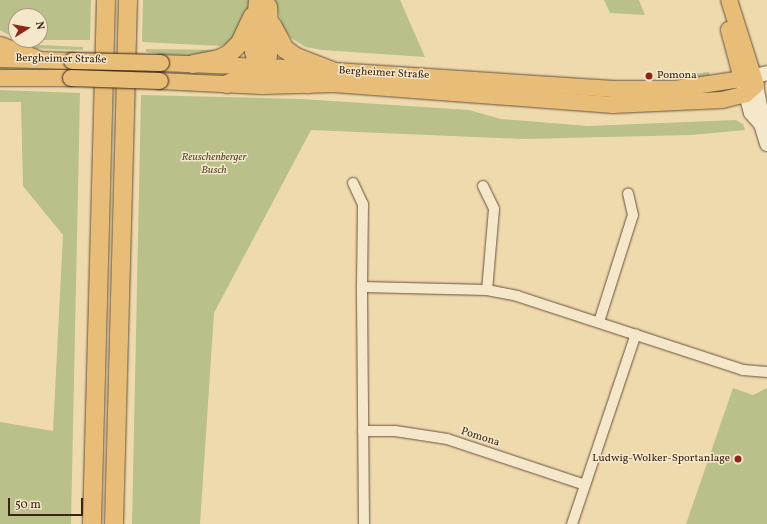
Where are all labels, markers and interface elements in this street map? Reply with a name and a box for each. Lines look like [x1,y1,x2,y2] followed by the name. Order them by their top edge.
[8,8,48,48] north arrow
[31,20,47,31] text: N
[15,53,107,67] street label: Bergheimer Straße
[338,65,430,83] street label: Bergheimer Straße
[657,69,697,83] place label: Pomona
[644,71,654,81] marker: Pomona
[181,152,247,178] park label: Reuschenberger Busch
[459,426,501,450] street label: Pomona
[592,452,730,466] place label: Ludwig-Wolker-Sportanlage
[733,454,743,464] marker: Ludwig-Wolker-Sportanlage
[10,490,85,516] scale bar
[15,497,41,513] text: 50 m

